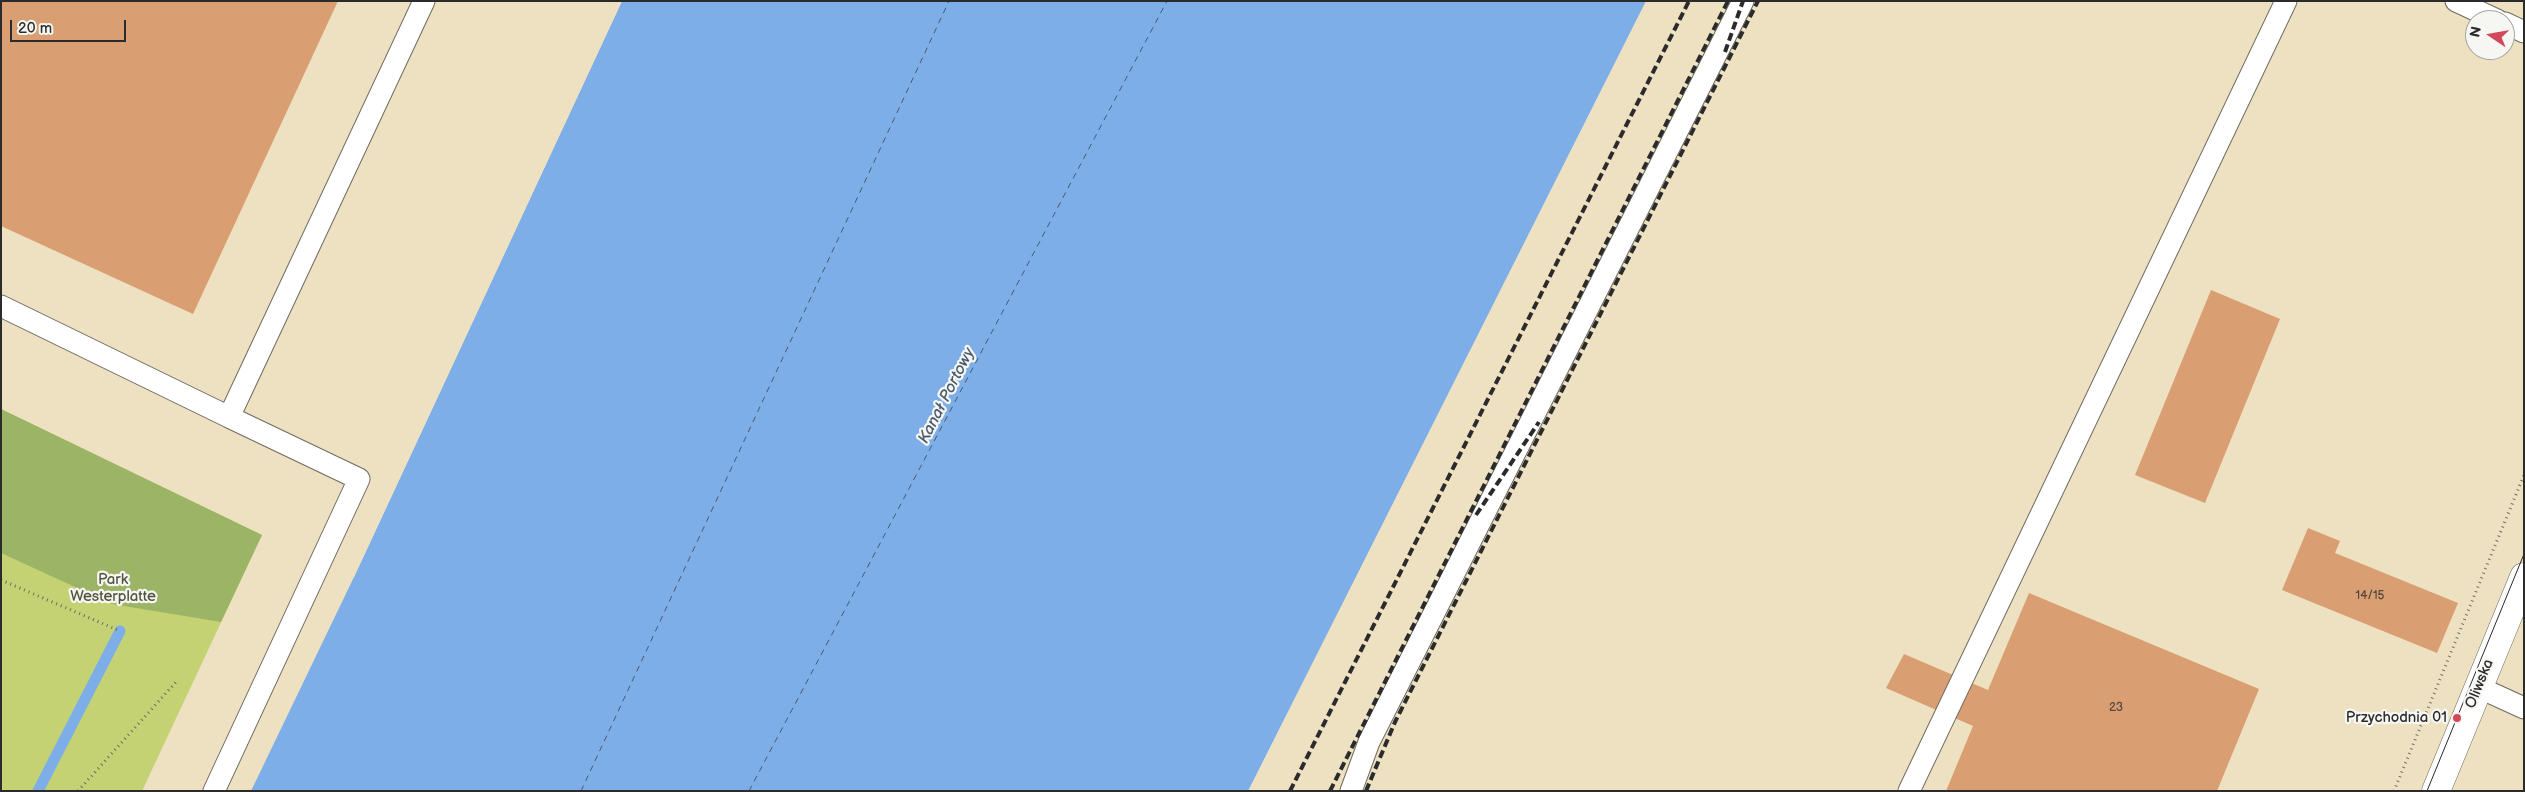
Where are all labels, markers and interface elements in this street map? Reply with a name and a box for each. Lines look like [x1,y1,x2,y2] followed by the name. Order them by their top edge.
[12,10,129,42] scale bar
[2465,10,2515,60] north arrow
[18,19,52,38] text: 20 m
[2466,25,2485,39] text: N
[915,345,979,447] water label: Kanał Portowy
[70,571,156,606] park label: Park Westerplatte
[2356,589,2384,603] house number: 14/15
[2462,657,2498,711] street label: Oliwska
[2109,701,2123,715] house number: 23
[2346,709,2447,727] place label: Przychodnia 01
[2451,712,2463,724] marker: Przychodnia 01

